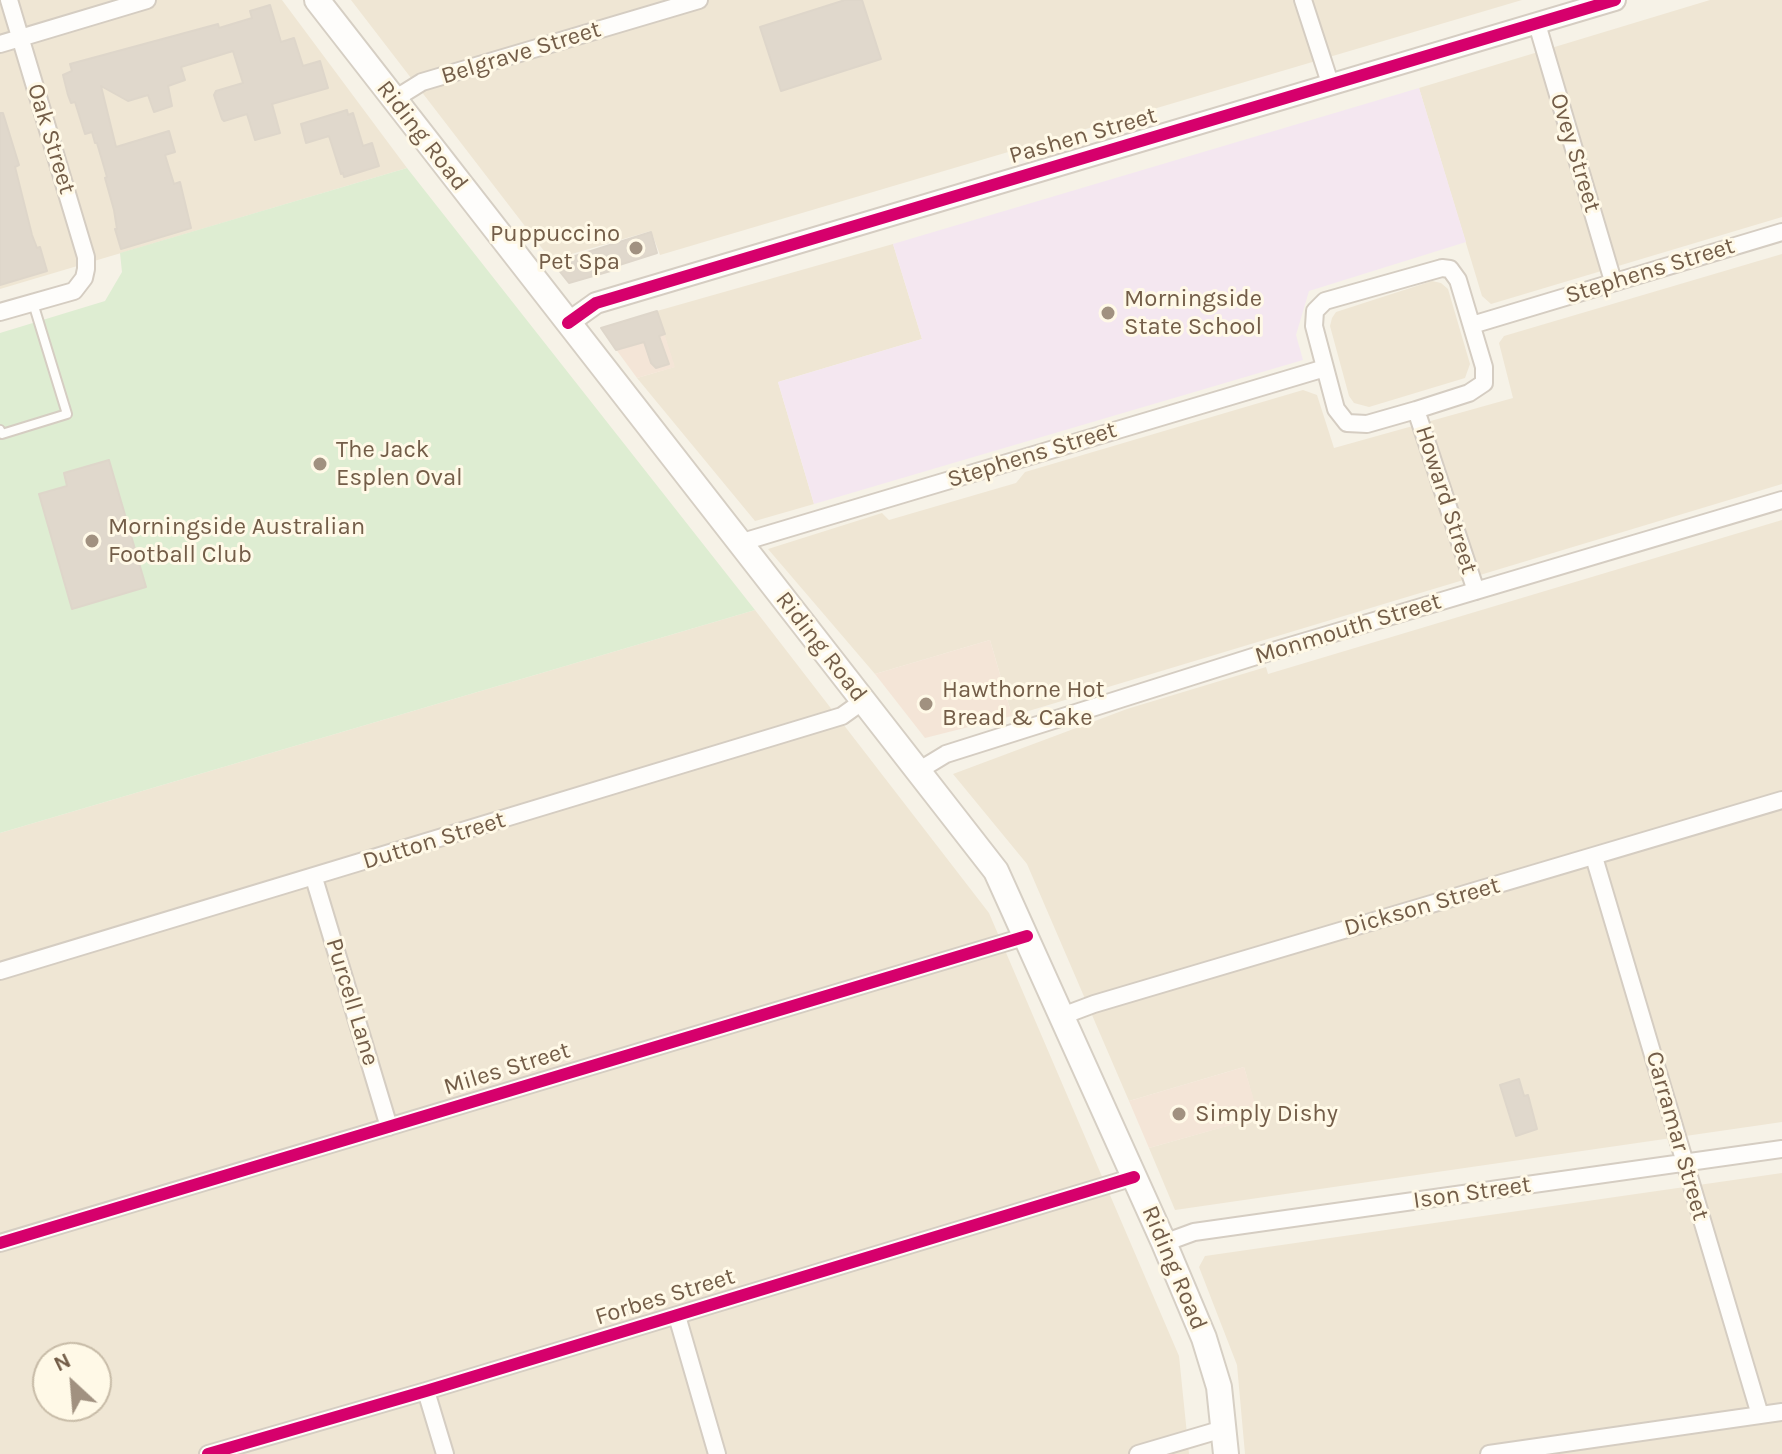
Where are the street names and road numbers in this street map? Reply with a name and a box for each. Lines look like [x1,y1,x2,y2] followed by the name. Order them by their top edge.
[438,15,604,91] street label: Belgrave Street
[370,75,474,197] street label: Riding Road
[21,80,81,198] street label: Oak Street
[1543,90,1607,216] street label: Ovey Street
[1006,101,1160,171] street label: Pashen Street
[1562,232,1738,310] street label: Stephens Street
[944,416,1120,494] street label: Stephens Street
[1408,422,1484,578] street label: Howard Street
[769,586,873,708] street label: Riding Road
[1251,587,1445,671] street label: Monmouth Street
[359,806,509,876] street label: Dutton Street
[1341,871,1503,943] street label: Dickson Street
[319,935,385,1069] street label: Purcell Lane
[440,1036,574,1102] street label: Miles Street
[1639,1048,1715,1224] street label: Carramar Street
[1411,1170,1533,1216] street label: Ison Street
[1135,1202,1213,1334] street label: Riding Road
[592,1262,738,1332] street label: Forbes Street

